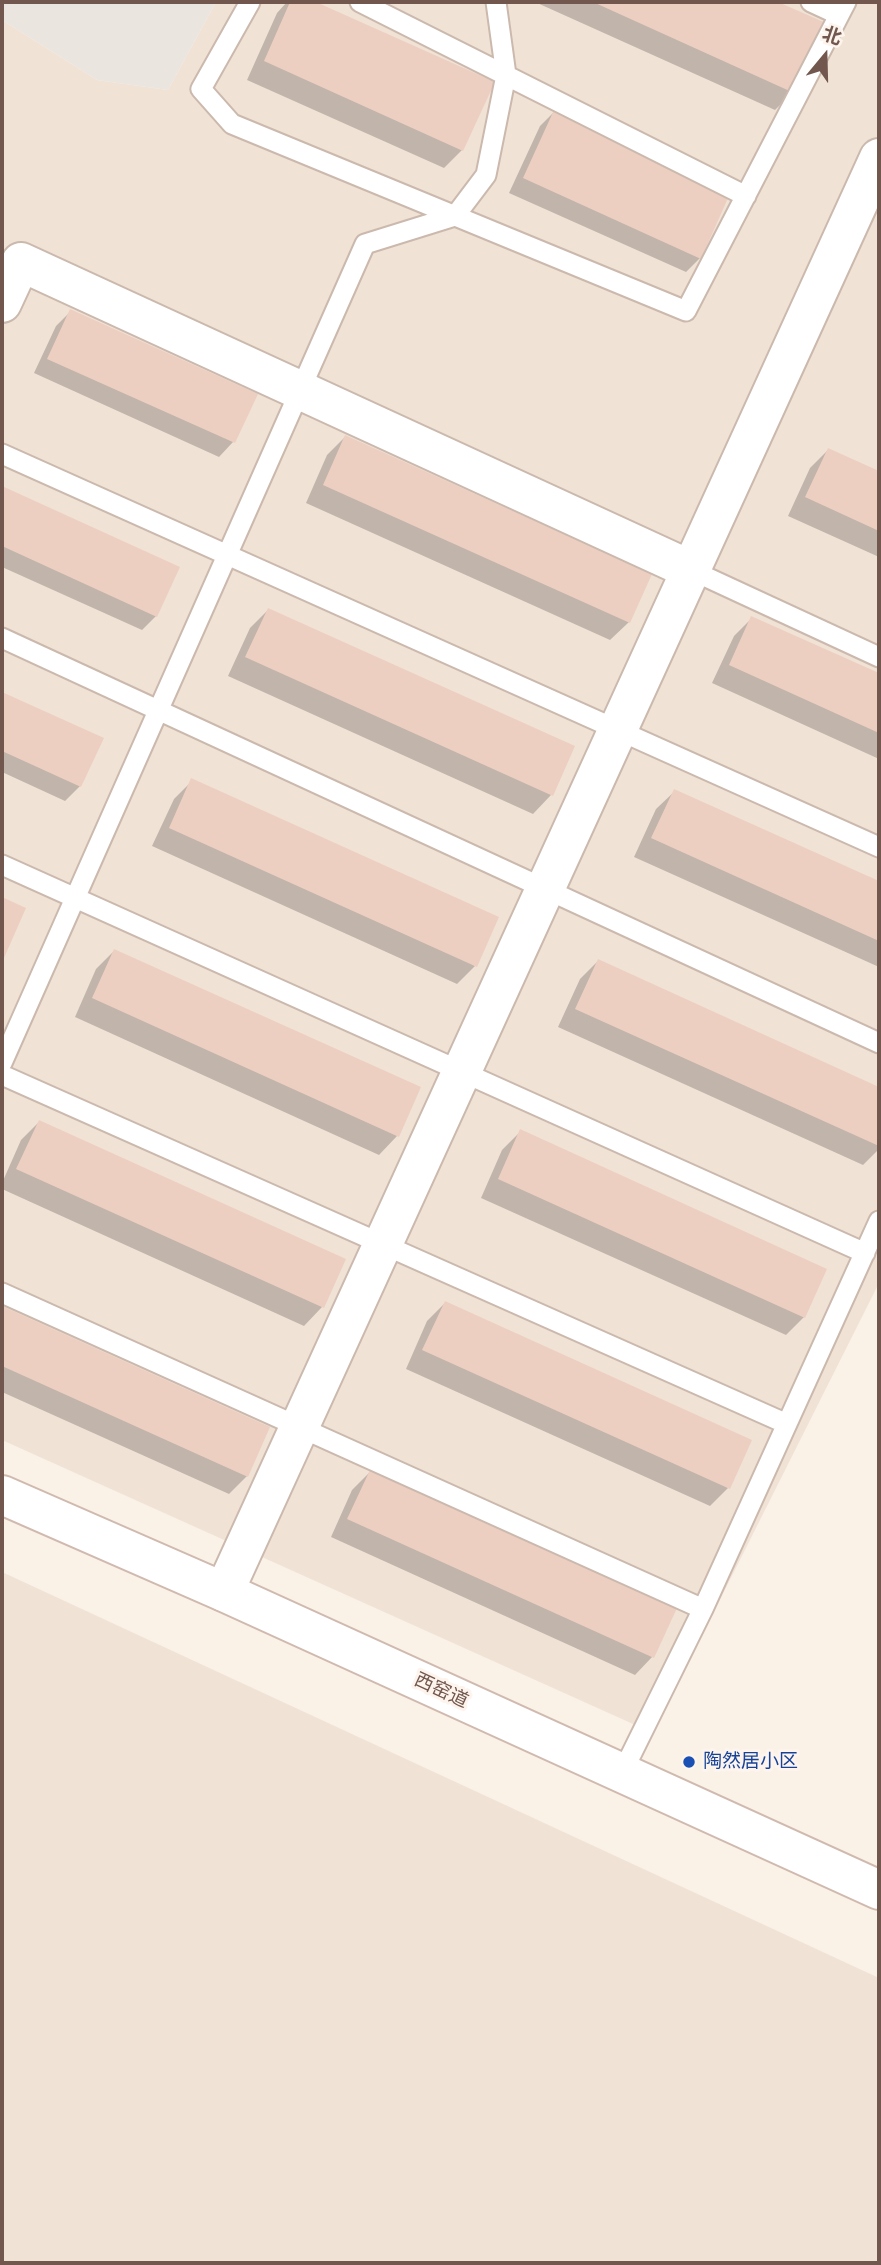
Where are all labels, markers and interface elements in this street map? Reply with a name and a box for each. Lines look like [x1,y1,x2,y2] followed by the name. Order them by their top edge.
[790,21,860,91] north arrow
[820,23,844,49] text: 北
[410,1669,472,1713] street label: 西窑道
[703,1751,798,1773] place label: 陶然居小区
[681,1754,697,1770] marker: 陶然居小区

